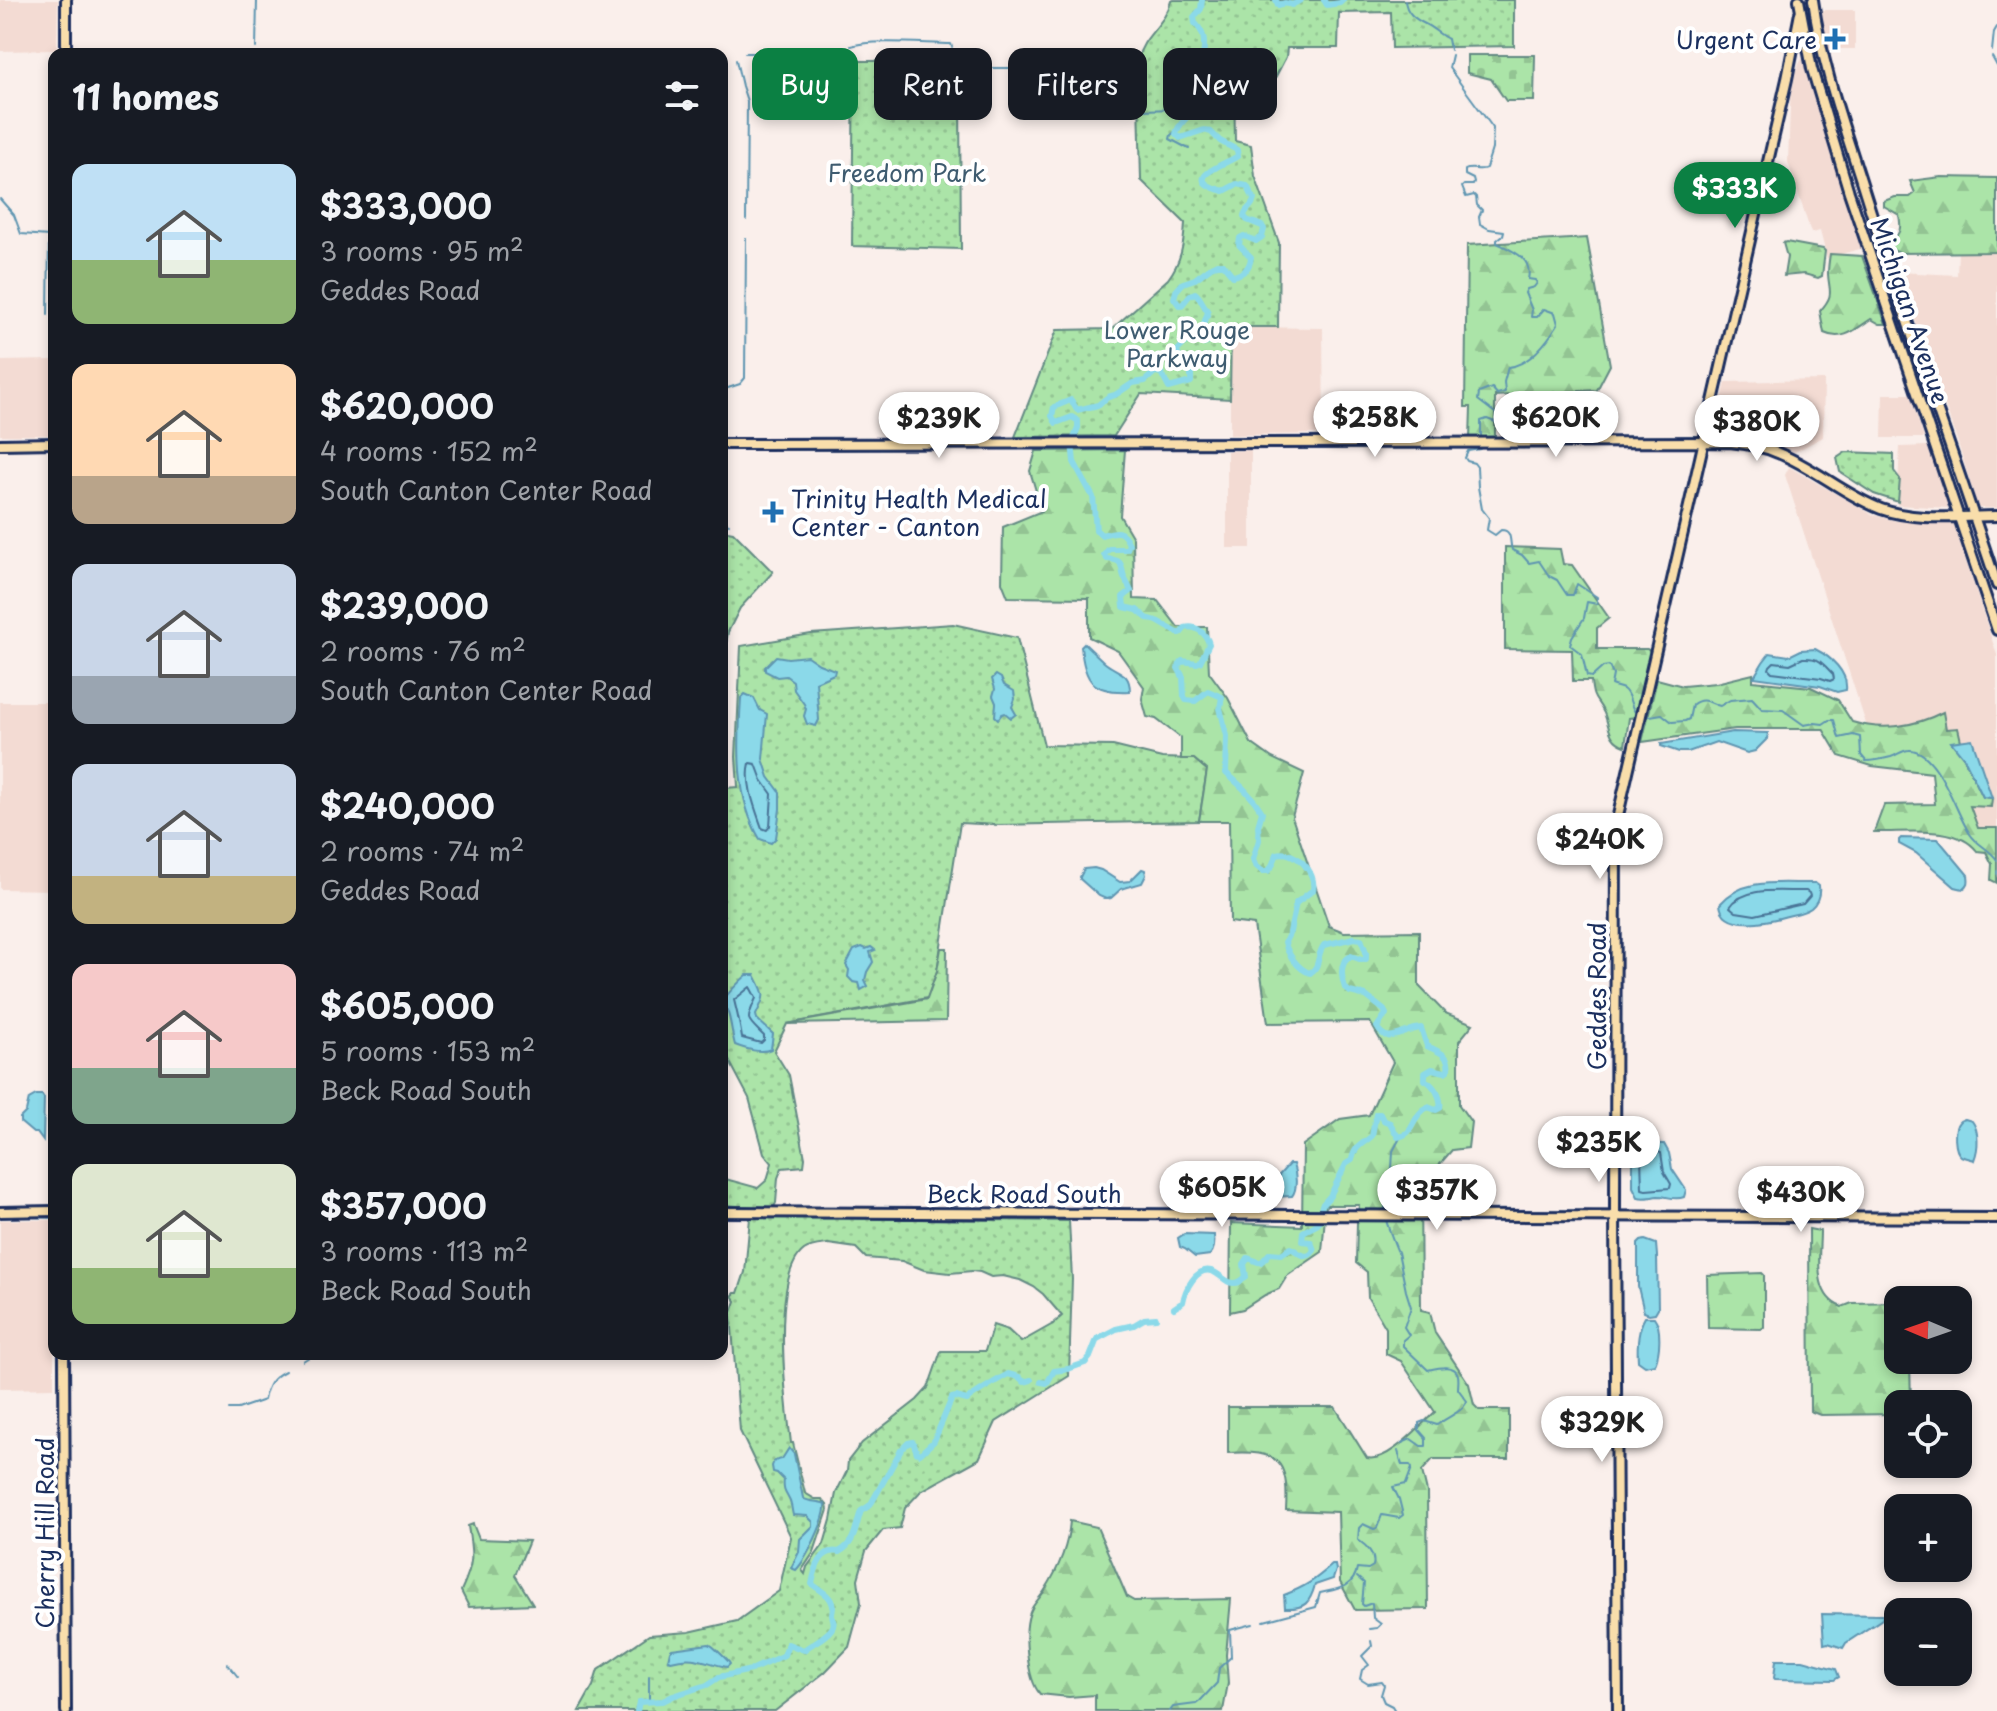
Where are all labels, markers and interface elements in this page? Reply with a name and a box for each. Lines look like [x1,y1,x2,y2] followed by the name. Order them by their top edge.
[1676,21,1817,57] place label: Urgent Care
[1824,28,1846,50] marker: Urgent Care
[752,48,858,120] chip: Buy
[874,48,992,120] chip: Rent
[1008,48,1147,120] chip: Filters
[1163,48,1277,120] chip: New
[72,70,219,122] text: 11 homes
[660,74,704,118] icon: filters
[828,154,986,190] park label: Freedom Park
[1679,162,1791,230] pin: $333K
[1692,168,1778,207] text: $333K
[320,179,492,231] text: $333,000
[136,196,232,292] icon: home
[1862,212,1960,408] street label: Michigan Avenue
[320,231,524,270] text: 3 rooms · 95 m²
[320,270,481,309] text: Geddes Road
[1104,311,1250,375] park label: Lower Rouge Parkway
[320,379,494,431] text: $620,000
[1319,391,1431,459] pin: $258K
[1500,391,1612,459] pin: $620K
[883,392,995,460] pin: $239K
[1701,395,1813,463] pin: $380K
[136,396,232,492] icon: home
[1331,397,1419,436] text: $258K
[1511,397,1601,436] text: $620K
[897,398,981,437] text: $239K
[1713,401,1801,440] text: $380K
[320,431,538,470] text: 4 rooms · 152 m²
[320,470,653,509] text: South Canton Center Road
[791,480,1047,544] place label: Trinity Health Medical Center - Canton
[762,501,784,523] marker: Trinity Health Medical Center - Canton
[320,579,489,631] text: $239,000
[136,596,232,692] icon: home
[320,631,526,670] text: 2 rooms · 76 m²
[320,670,653,709] text: South Canton Center Road
[320,779,495,831] text: $240,000
[136,796,232,892] icon: home
[1544,813,1656,881] pin: $240K
[1555,819,1645,858] text: $240K
[320,831,524,870] text: 2 rooms · 74 m²
[320,870,481,909] text: Geddes Road
[1578,922,1614,1070] street label: Geddes Road
[320,979,494,1031] text: $605,000
[136,996,232,1092] icon: home
[320,1031,535,1070] text: 5 rooms · 153 m²
[320,1070,532,1109] text: Beck Road South
[1543,1116,1655,1184] pin: $235K
[1556,1122,1642,1161] text: $235K
[1166,1161,1278,1229] pin: $605K
[1381,1164,1493,1232] pin: $357K
[1745,1166,1857,1234] pin: $430K
[1177,1167,1267,1206] text: $605K
[1395,1170,1479,1209] text: $357K
[1756,1172,1846,1211] text: $430K
[926,1175,1122,1211] street label: Beck Road South
[320,1179,487,1231] text: $357,000
[136,1196,232,1292] icon: home
[320,1231,528,1270] text: 3 rooms · 113 m²
[320,1270,532,1309] text: Beck Road South
[1884,1286,1972,1374] north arrow
[1884,1286,1972,1686] map controls
[1884,1390,1972,1478] button: locate
[1546,1396,1658,1464] pin: $329K
[1559,1402,1645,1441] text: $329K
[26,1437,62,1629] street label: Cherry Hill Road
[1884,1494,1972,1582] button: +
[1884,1598,1972,1686] button: −

